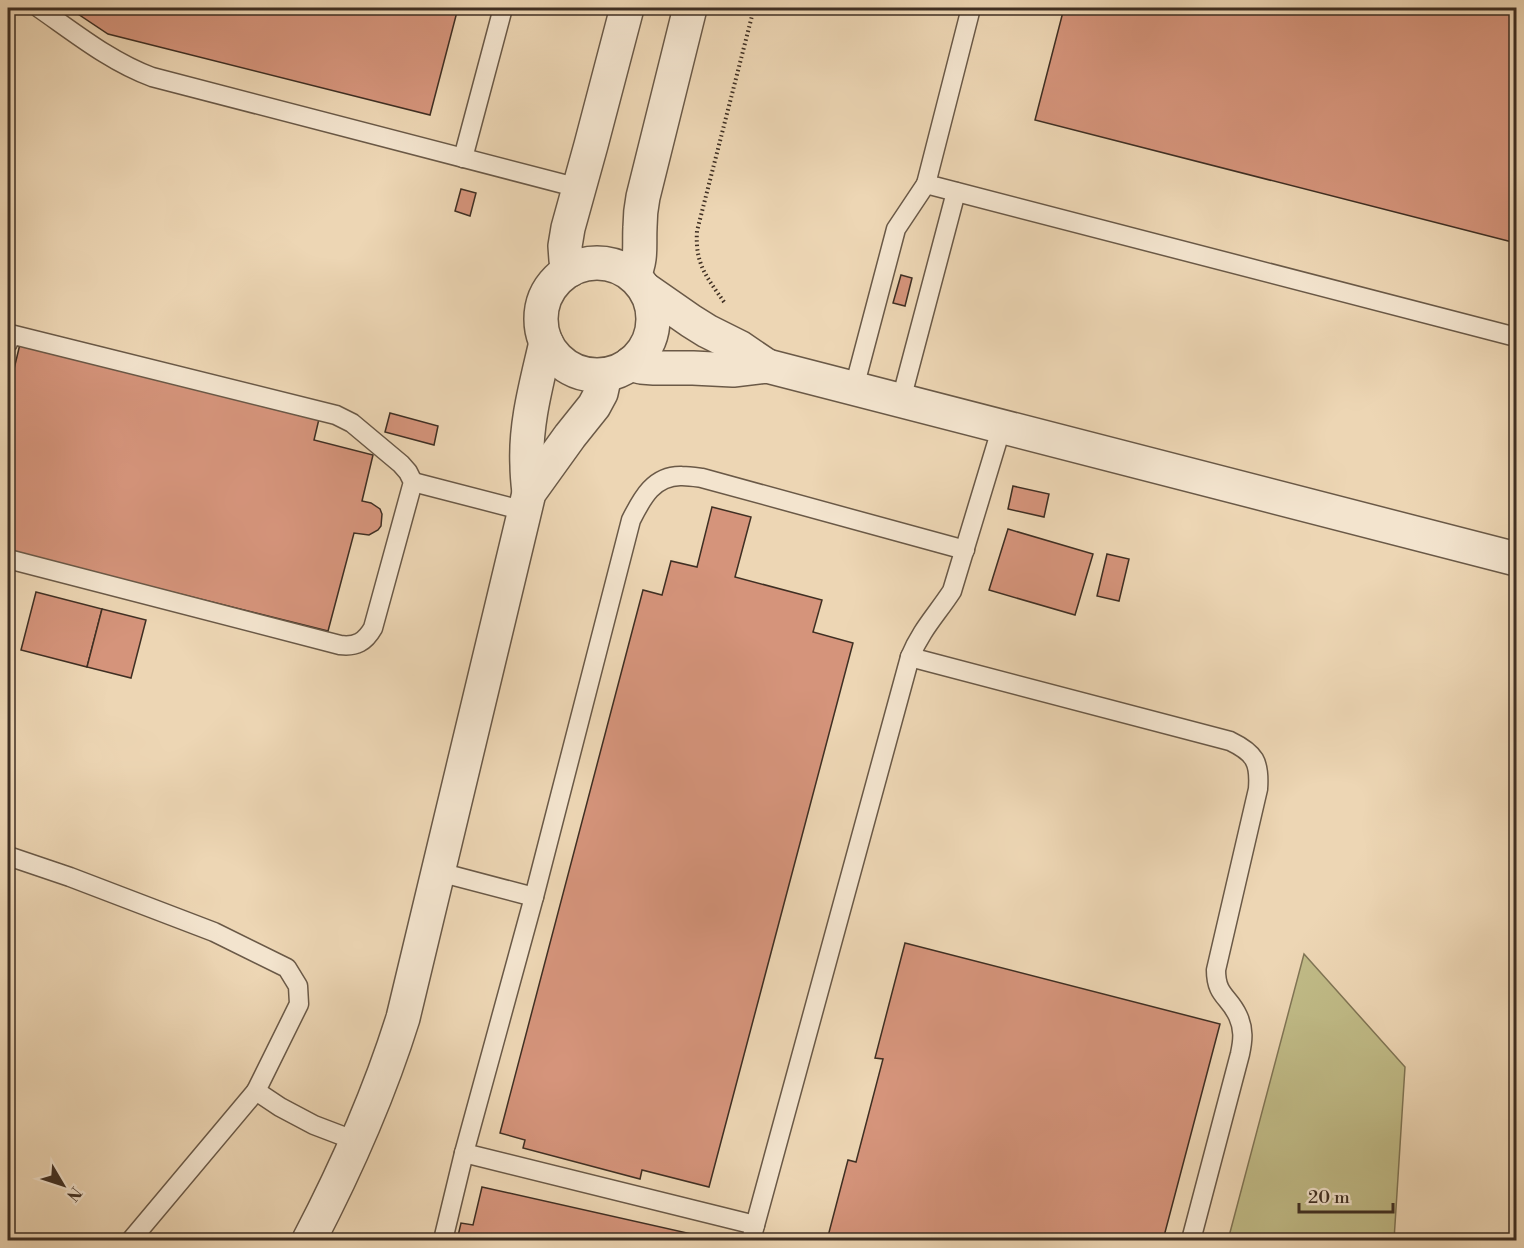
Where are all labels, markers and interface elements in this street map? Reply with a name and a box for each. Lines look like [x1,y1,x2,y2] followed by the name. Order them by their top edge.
[33,1155,93,1215] north arrow
[1299,1176,1394,1214] scale bar
[62,1183,86,1205] text: N
[1308,1186,1350,1209] text: 20 m

